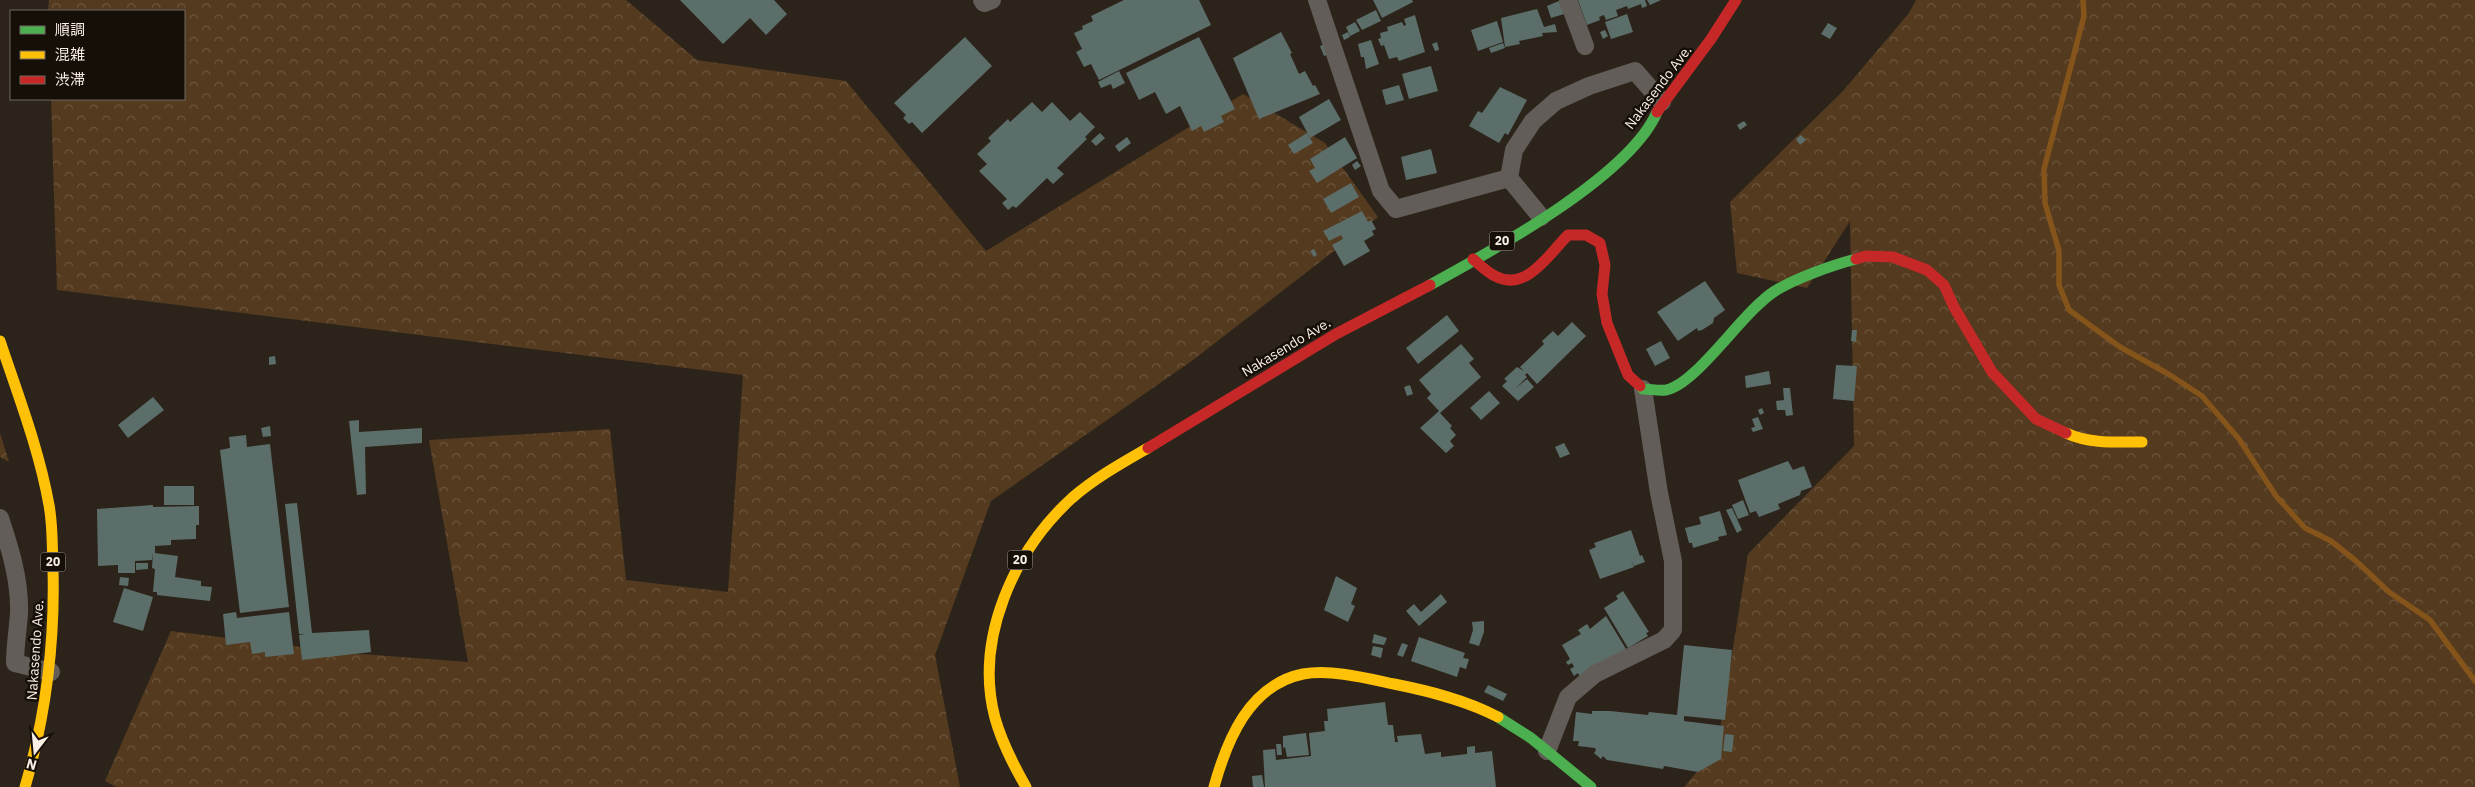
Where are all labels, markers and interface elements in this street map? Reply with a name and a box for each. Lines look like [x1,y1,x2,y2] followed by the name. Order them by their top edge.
[10,10,185,100] legend
[55,20,85,39] text: 順調
[1621,41,1695,133] street label: Nakasendo Ave.
[55,45,85,64] text: 混雑
[55,70,85,89] text: 渋滞
[1490,232,1514,250] road number: 20
[1238,313,1334,381] street label: Nakasendo Ave.
[1008,550,1032,570] road number: 20
[40,552,66,572] road number: 20
[23,599,47,701] street label: Nakasendo Ave.
[10,727,60,777] north arrow
[24,754,39,775] text: N

